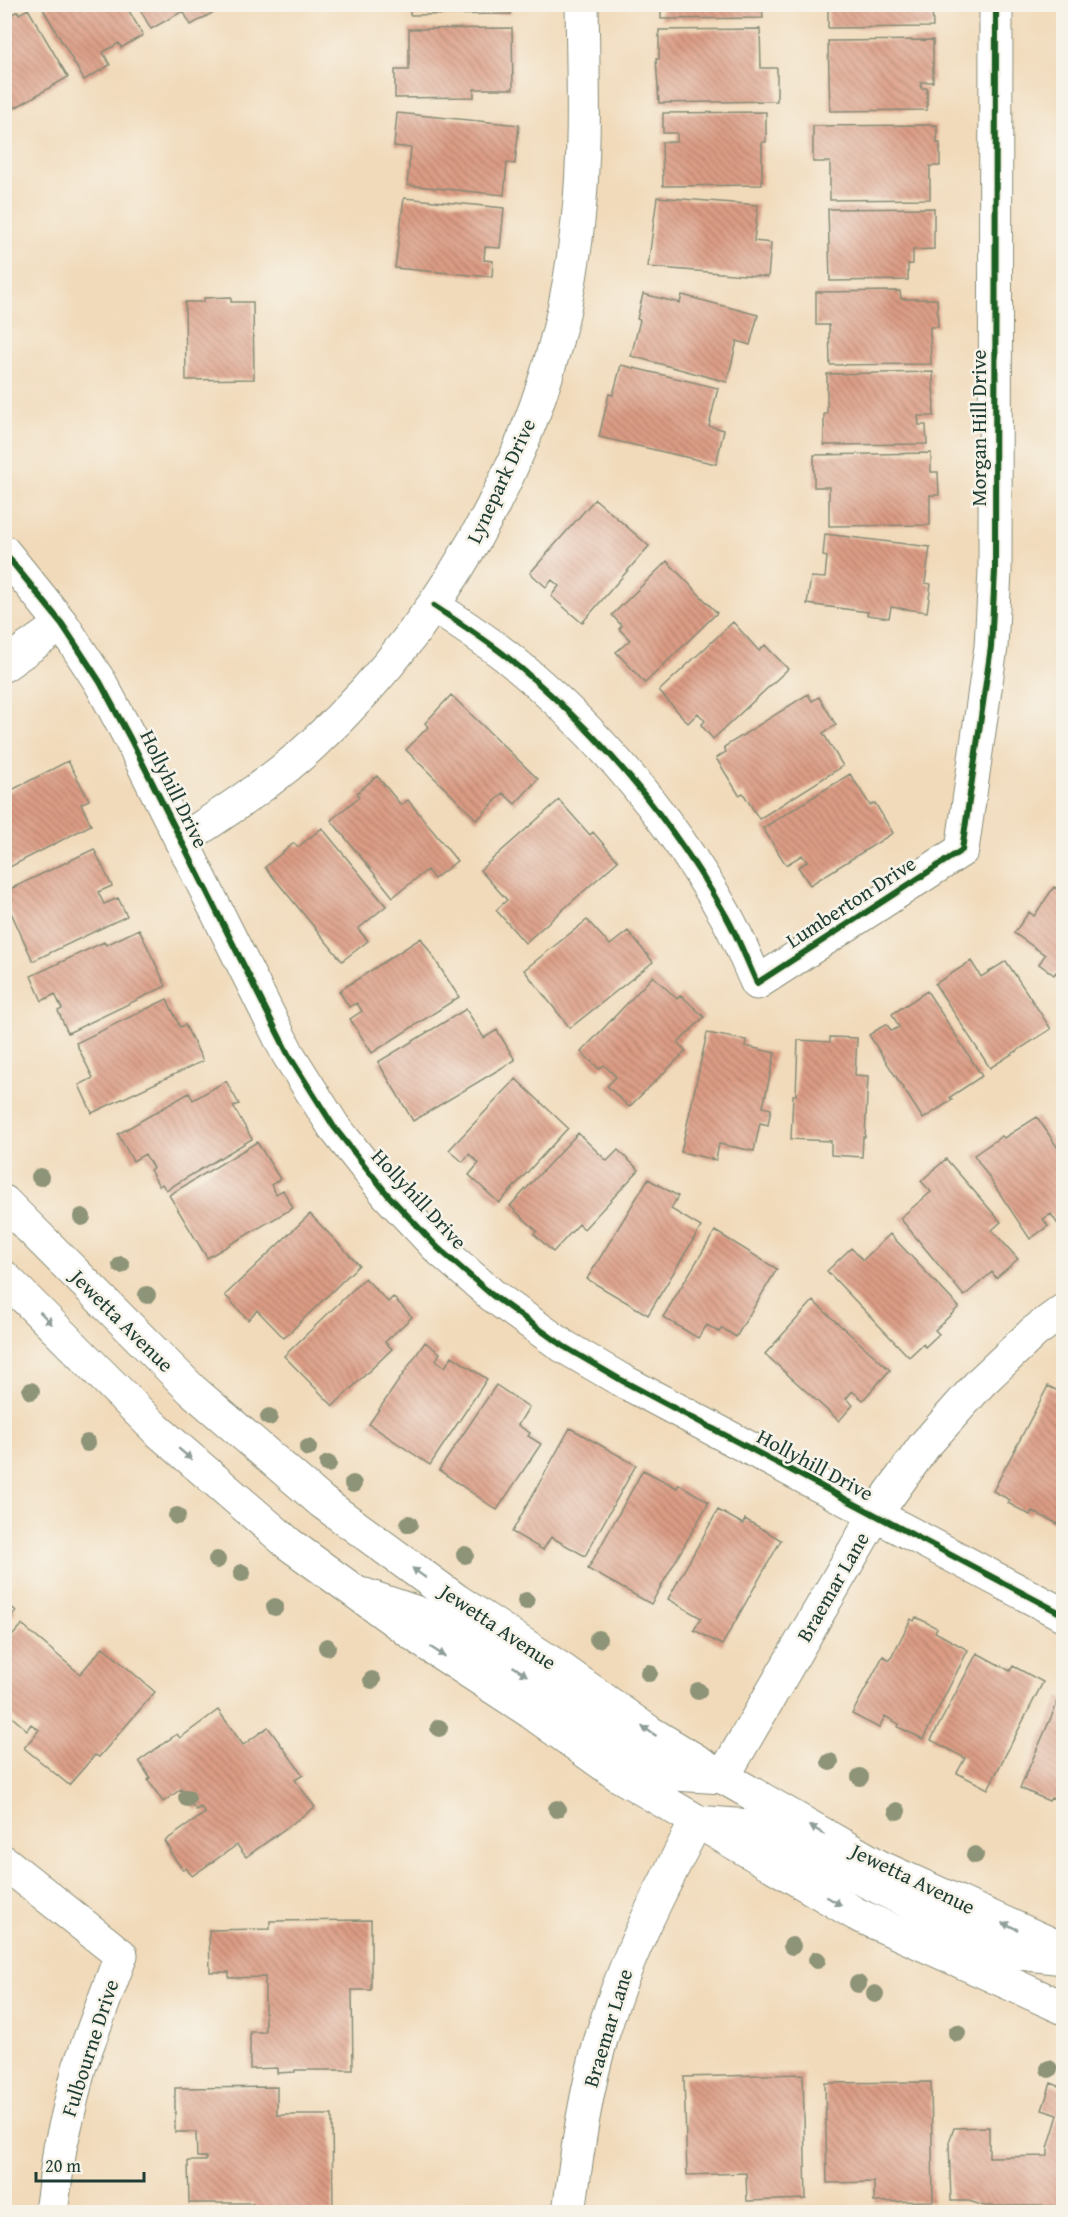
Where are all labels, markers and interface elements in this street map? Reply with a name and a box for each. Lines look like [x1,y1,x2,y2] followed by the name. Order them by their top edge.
[963,349,994,506] street label: Morgan Hill Drive
[458,413,543,548] street label: Lynepark Drive
[132,724,217,853] street label: Hollyhill Drive
[779,848,922,955] street label: Lumberton Drive
[364,1141,474,1256] street label: Hollyhill Drive
[62,1260,181,1379] street label: Jewetta Avenue
[38,1311,52,1325] one-way arrow
[751,1421,879,1508] street label: Hollyhill Drive
[177,1448,193,1461] one-way arrow
[789,1526,877,1647] street label: Braemar Lane
[412,1567,428,1579] one-way arrow
[431,1574,563,1677] street label: Jewetta Avenue
[430,1646,447,1657] one-way arrow
[511,1665,527,1677] one-way arrow
[641,1726,657,1737] one-way arrow
[809,1825,825,1836] one-way arrow
[843,1834,981,1922] street label: Jewetta Avenue
[826,1896,843,1906] one-way arrow
[1002,1922,1019,1931] one-way arrow
[575,1965,640,2091] street label: Braemar Lane
[53,1975,126,2120] street label: Fulbourne Drive
[36,2145,144,2183] scale bar
[45,2152,81,2179] text: 20 m

